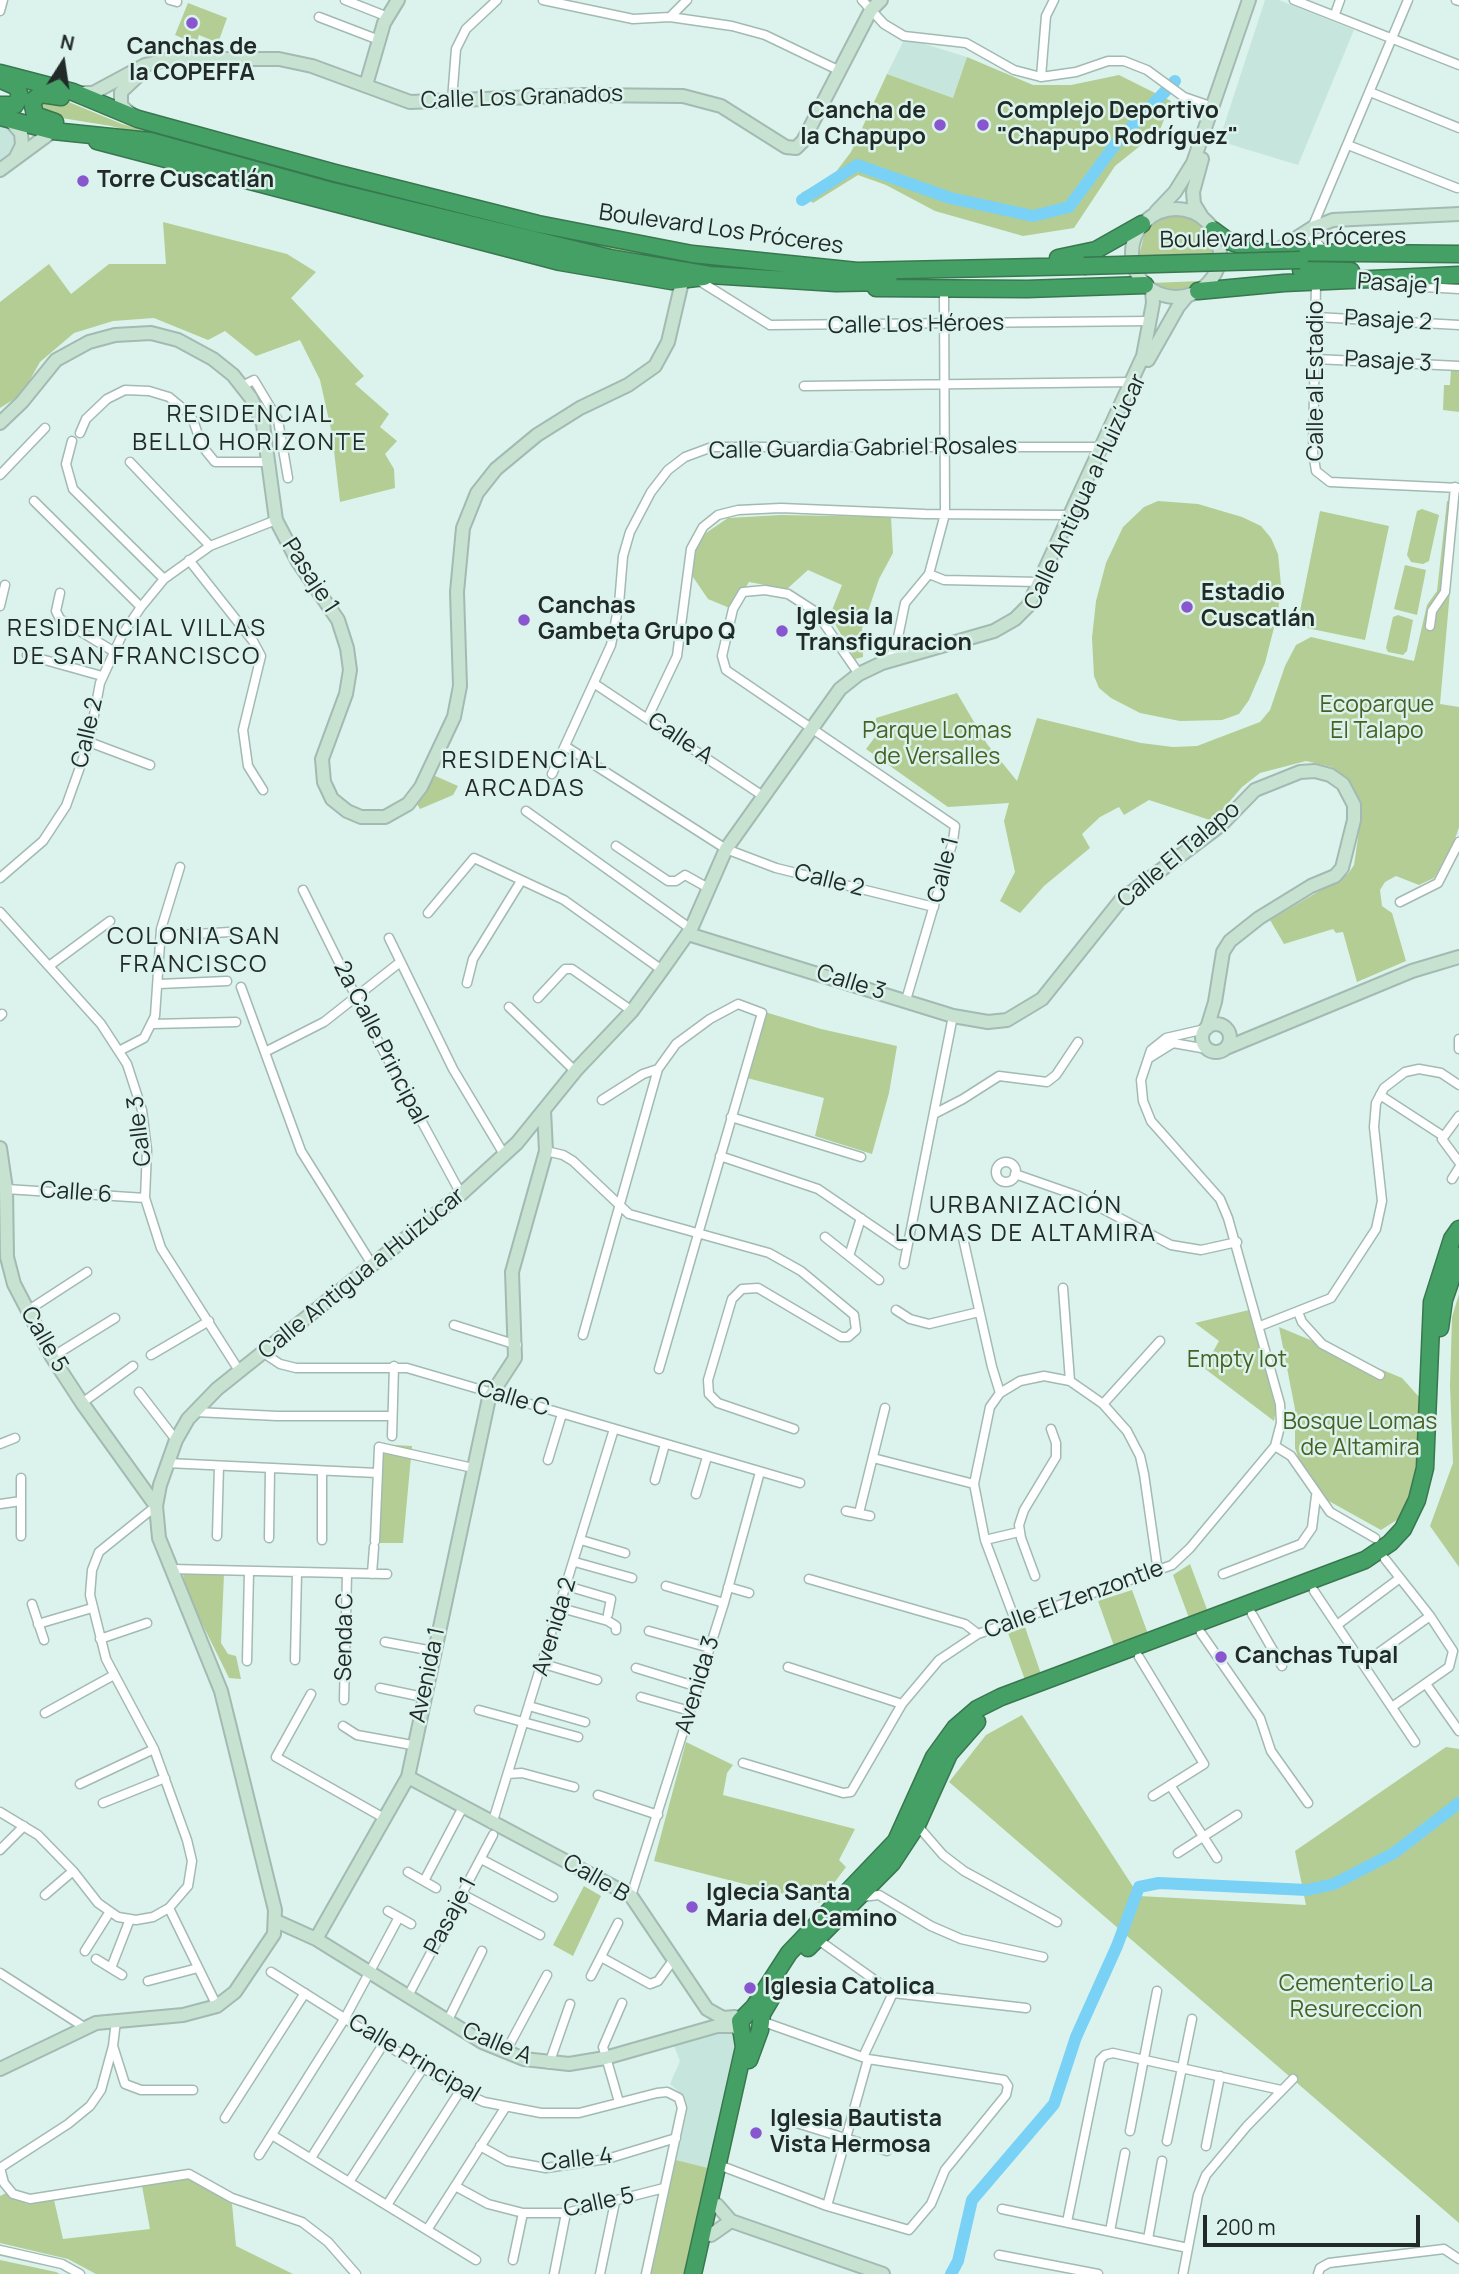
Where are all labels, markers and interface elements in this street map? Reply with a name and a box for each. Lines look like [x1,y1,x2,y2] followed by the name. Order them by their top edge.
[184,15,200,31] marker: Canchas de la COPEFFA
[28,28,98,98] north arrow
[58,28,77,57] text: N
[127,34,257,88] place label: Canchas de la COPEFFA
[420,81,624,115] street label: Calle Los Granados
[800,98,926,152] place label: Cancha de la Chapupo
[997,98,1239,152] place label: Complejo Deportivo "Chapupo Rodríguez"
[932,117,948,133] marker: Cancha de la Chapupo
[975,117,991,133] marker: Complejo Deportivo "Chapupo Rodríguez"
[97,167,274,195] place label: Torre Cuscatlán
[75,173,91,189] marker: Torre Cuscatlán
[597,199,845,261] street label: Boulevard Los Próceres
[1159,223,1407,255] street label: Boulevard Los Próceres
[1356,268,1442,302] street label: Pasaje 1
[1303,301,1331,461] street label: Calle al Estadio
[1343,305,1433,337] street label: Pasaje 2
[828,310,1004,340] street label: Calle Los Héroes
[1344,346,1432,378] street label: Pasaje 3
[1019,370,1153,614] street label: Calle Antigua a Huizúcar
[134,401,366,457] district label: RESIDENCIAL BELLO HORIZONTE
[709,433,1017,465] street label: Calle Guardia Gabriel Rosales
[276,533,344,619] street label: Pasaje 1
[1201,580,1315,634] place label: Estadio Cuscatlán
[538,593,735,647] place label: Canchas Gambeta Grupo Q
[1179,599,1195,615] marker: Estadio Cuscatlán
[796,604,972,658] place label: Iglesia la Transfiguracion
[516,612,532,628] marker: Canchas Gambeta Grupo Q
[9,615,265,671] district label: RESIDENCIAL VILLAS DE SAN FRANCISCO
[774,623,790,639] marker: Iglesia la Transfiguracion
[1320,692,1434,746] park label: Ecoparque El Talapo
[67,695,109,771] street label: Calle 2
[642,707,718,771] street label: Calle A
[862,718,1012,772] park label: Parque Lomas de Versalles
[443,747,607,803] district label: RESIDENCIAL ARCADAS
[1112,796,1246,914] street label: Calle El Talapo
[923,834,965,906] street label: Calle 1
[791,859,867,903] street label: Calle 2
[108,923,280,979] district label: COLONIA SAN FRANCISCO
[327,957,433,1129] street label: 2a Calle Principal
[813,959,889,1007] street label: Calle 3
[122,1094,158,1168] street label: Calle 3
[39,1177,113,1209] street label: Calle 6
[253,1182,471,1366] street label: Calle Antigua a Huizúcar
[897,1192,1155,1248] district label: URBANIZACIÓN LOMAS DE ALTAMIRA
[14,1302,74,1378] street label: Calle 5
[1187,1347,1287,1375] park label: Empty lot
[473,1375,553,1423] street label: Calle C
[1283,1409,1437,1463] park label: Bosque Lomas de Altamira
[981,1555,1167,1645] street label: Calle El Zenzontle
[527,1575,583,1679] street label: Avenida 2
[330,1593,360,1681] street label: Senda C
[404,1625,452,1725] street label: Avenida 1
[670,1633,726,1737] street label: Avenida 3
[1235,1643,1398,1671] place label: Canchas Tupal
[1213,1649,1229,1665] marker: Canchas Tupal
[558,1849,634,1909] street label: Calle B
[419,1873,483,1959] street label: Pasaje 1
[706,1880,897,1934] place label: Iglecia Santa Maria del Camino
[684,1899,700,1915] marker: Iglecia Santa Maria del Camino
[1279,1971,1433,2025] park label: Cementerio La Resureccion
[764,1974,935,2002] place label: Iglesia Catolica
[742,1980,758,1996] marker: Iglesia Catolica
[343,2009,485,2109] street label: Calle Principal
[458,2017,536,2071] street label: Calle A
[770,2106,942,2160] place label: Iglesia Bautista Vista Hermosa
[748,2125,764,2141] marker: Iglesia Bautista Vista Hermosa
[540,2143,614,2177] street label: Calle 4
[561,2182,637,2224] street label: Calle 5
[1207,2200,1424,2244] scale bar
[1216,2213,1276,2241] text: 200 m

